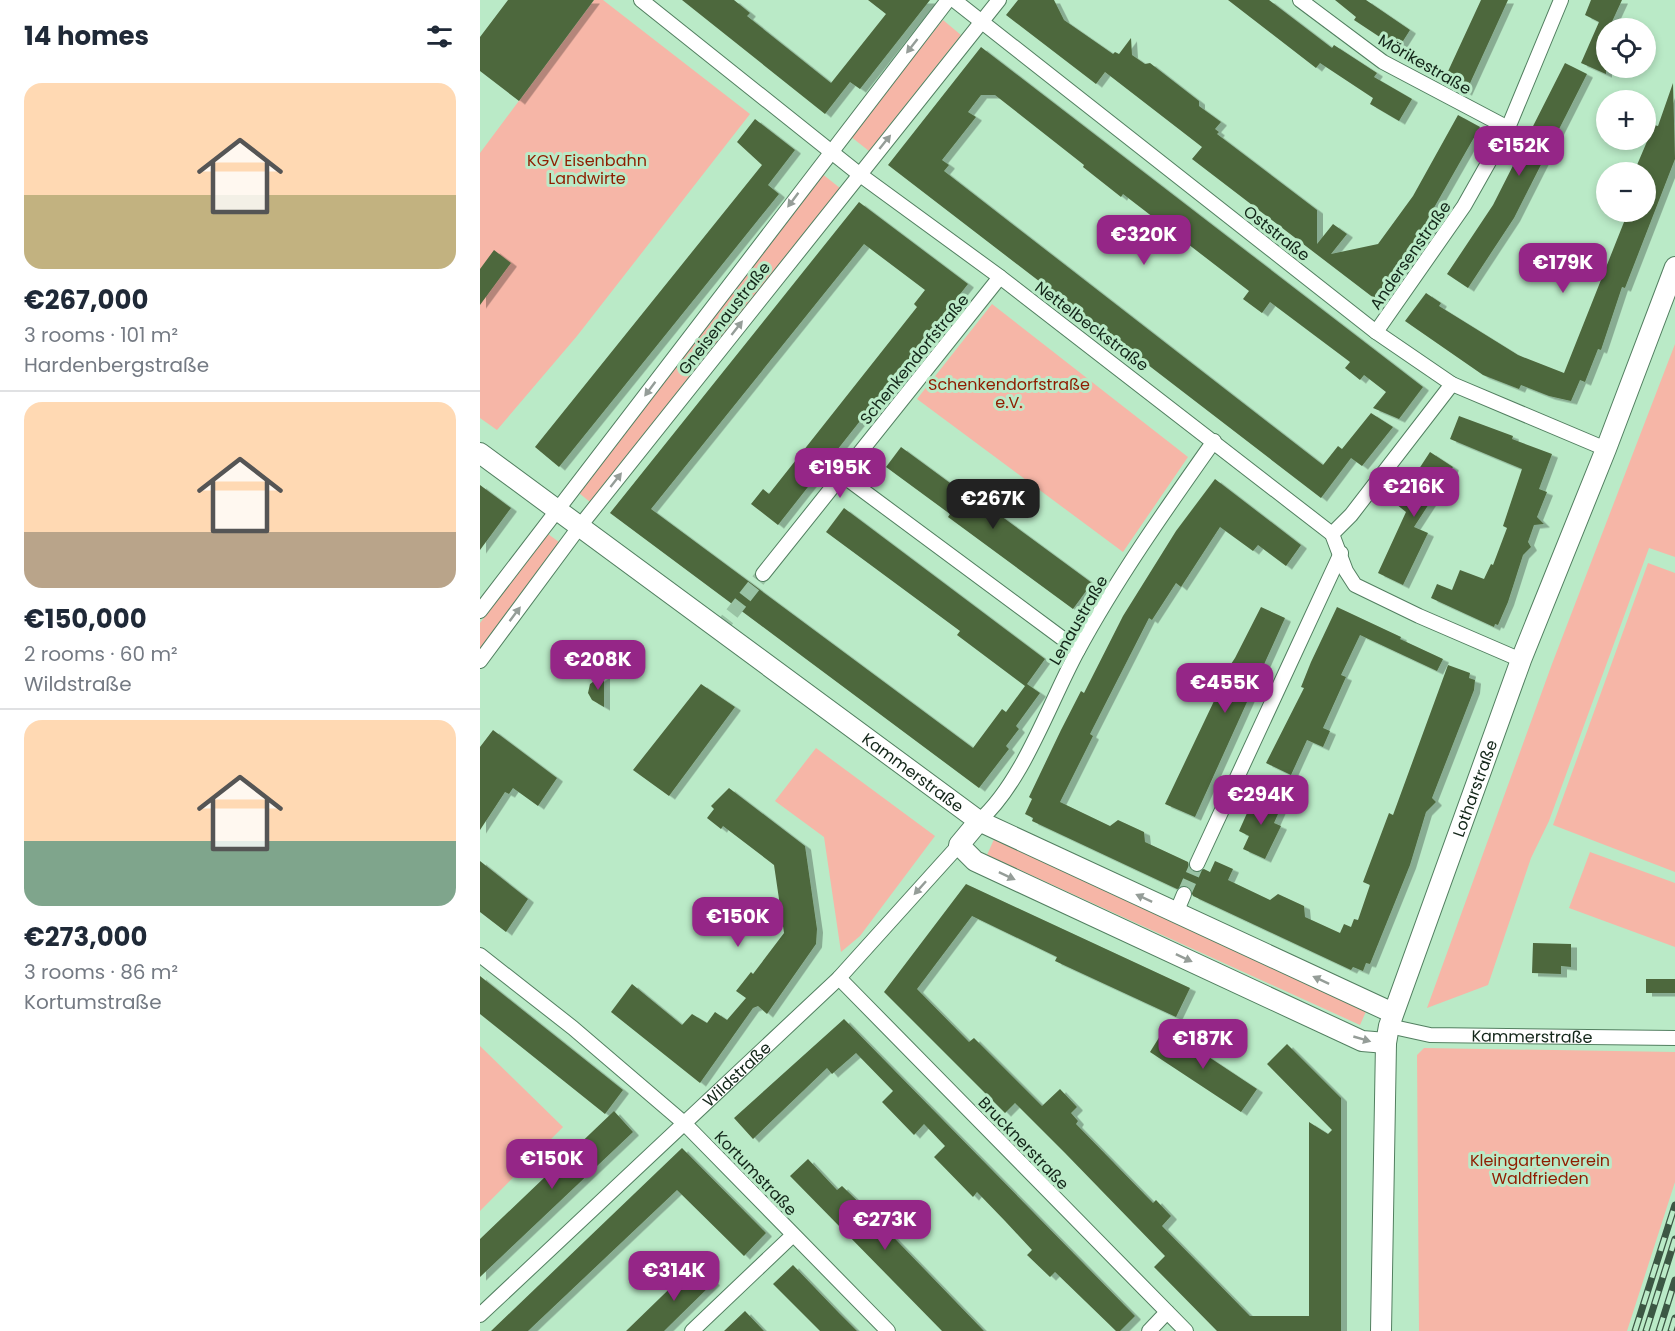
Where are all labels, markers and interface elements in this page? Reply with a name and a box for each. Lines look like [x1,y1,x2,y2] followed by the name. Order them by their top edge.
[24,18,149,54] text: 14 homes
[1596,18,1656,222] map controls
[1596,18,1656,78] button: locate
[423,20,456,53] icon: filters
[1374,29,1476,100] street label: Mörikestraße
[906,38,919,54] one-way arrow
[1596,90,1656,150] button: +
[186,122,294,230] icon: home
[1477,126,1561,177] pin: €152K
[1488,131,1550,159] text: €152K
[878,134,891,150] one-way arrow
[527,149,647,190] park label: KGV Eisenbahn Landwirte
[1596,162,1656,222] button: −
[787,193,799,208] one-way arrow
[1364,196,1457,314] street label: Andersenstraße
[1239,200,1315,267] street label: Oststraße
[1102,215,1186,266] pin: €320K
[1111,220,1177,248] text: €320K
[1521,243,1605,294] pin: €179K
[1533,248,1593,276] text: €179K
[673,257,776,380] street label: Gneisenaustraße
[1030,276,1153,377] street label: Nettelbeckstraße
[24,282,148,318] text: €267,000
[854,289,974,429] street label: Schenkendorfstraße
[731,320,744,336] one-way arrow
[24,321,178,349] text: 3 rooms · 101 m²
[24,351,209,379] text: Hardenbergstraße
[928,373,1090,414] park label: Schenkendorfstraße e.V.
[644,382,656,397] one-way arrow
[186,441,294,549] icon: home
[798,448,882,499] pin: €195K
[809,453,871,481] text: €195K
[1372,467,1456,518] pin: €216K
[1383,472,1445,500] text: €216K
[609,473,621,488] one-way arrow
[951,479,1035,530] pin: €267K
[961,484,1025,512] text: €267K
[1043,571,1113,669] street label: Lenaustraße
[24,601,147,637] text: €150,000
[509,607,521,623] one-way arrow
[24,640,178,668] text: 2 rooms · 60 m²
[556,640,640,691] pin: €208K
[564,645,632,673] text: €208K
[1183,663,1267,714] pin: €455K
[1190,668,1260,696] text: €455K
[24,670,132,698] text: Wildstraße
[857,728,968,818] street label: Kammerstraße
[1447,737,1503,840] street label: Lotharstraße
[186,759,294,867] icon: home
[1219,775,1303,826] pin: €294K
[1227,780,1295,808] text: €294K
[999,871,1017,881] one-way arrow
[914,880,927,895] one-way arrow
[1135,893,1153,903] one-way arrow
[696,897,780,948] pin: €150K
[706,902,770,930] text: €150K
[24,919,148,955] text: €273,000
[1176,954,1193,963] one-way arrow
[24,958,178,986] text: 3 rooms · 86 m²
[1313,975,1330,984] one-way arrow
[24,988,162,1016] text: Kortumstraße
[1161,1019,1245,1070] pin: €187K
[1172,1024,1234,1052] text: €187K
[1471,1025,1593,1049] street label: Kammerstraße
[1353,1035,1371,1044] one-way arrow
[698,1037,776,1112] street label: Wildstraße
[973,1092,1074,1195] street label: Brucknerstraße
[709,1126,802,1221] street label: Kortumstraße
[510,1139,594,1190] pin: €150K
[520,1144,584,1172] text: €150K
[1470,1149,1610,1190] park label: Kleingartenverein Waldfrieden
[843,1200,927,1251] pin: €273K
[853,1205,917,1233] text: €273K
[632,1251,716,1302] pin: €314K
[642,1256,706,1284] text: €314K

